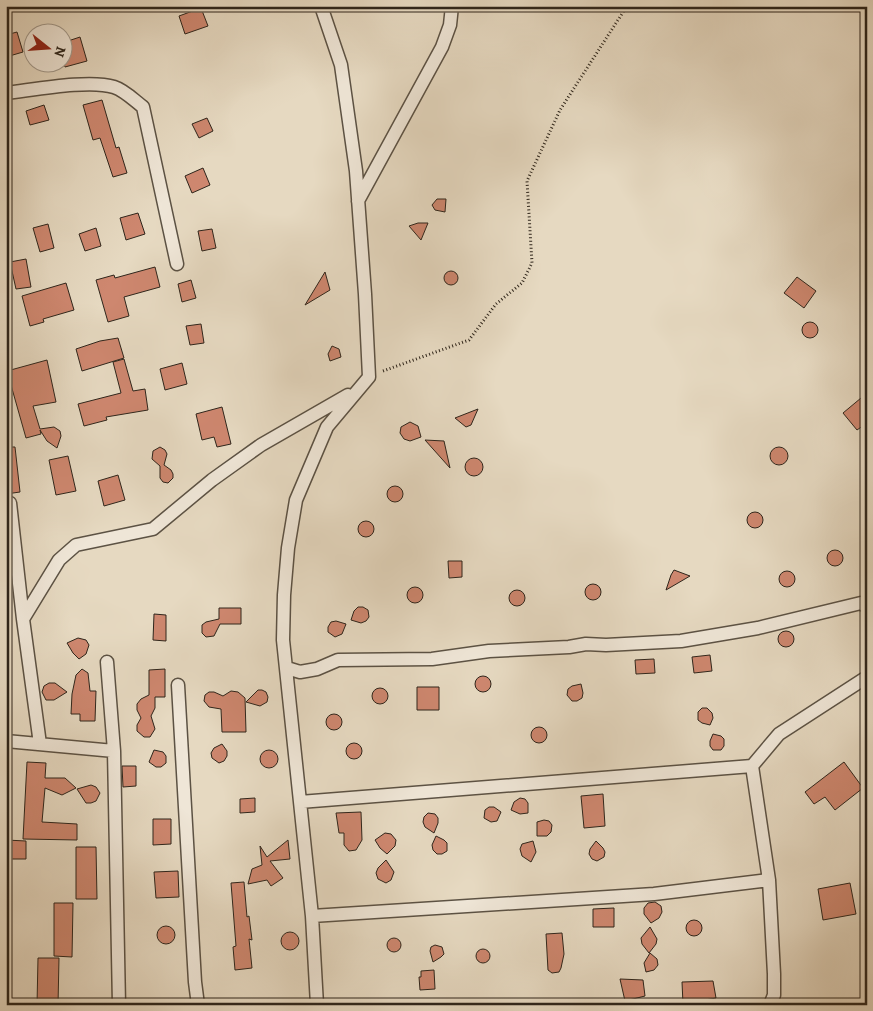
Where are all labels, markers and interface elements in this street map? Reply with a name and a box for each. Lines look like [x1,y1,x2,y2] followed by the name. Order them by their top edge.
[22,22,72,72] north arrow
[49,44,71,59] text: N

